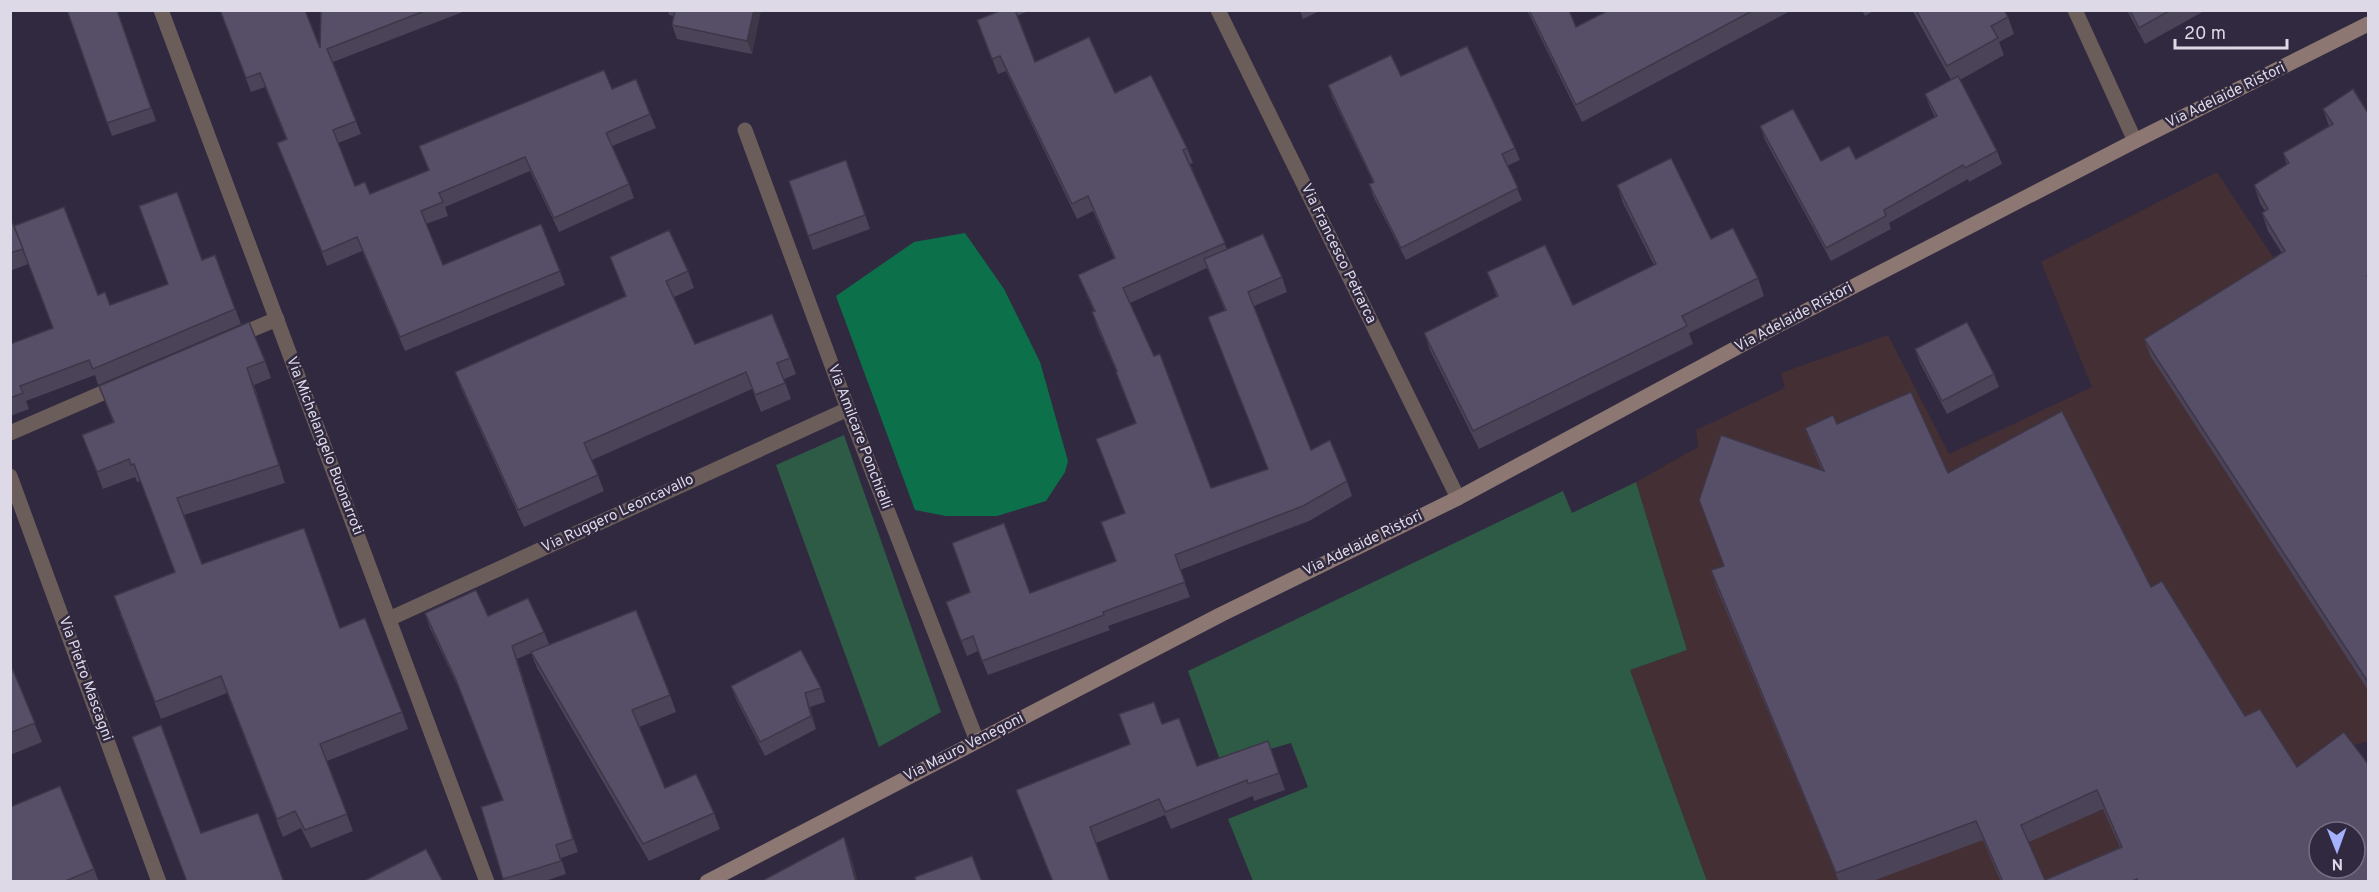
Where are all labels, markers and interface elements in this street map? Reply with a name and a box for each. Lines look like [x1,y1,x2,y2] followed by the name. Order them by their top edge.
[2175,12,2288,50] scale bar
[2184,23,2226,46] text: 20 m
[2163,59,2289,133] street label: Via Adelaide Ristori
[1296,181,1380,327] street label: Via Francesco Petrarca
[1732,279,1856,357] street label: Via Adelaide Ristori
[281,354,367,538] street label: Via Michelangelo Buonarroti
[823,362,895,512] street label: Via Amilcare Ponchielli
[539,470,697,558] street label: Via Ruggero Leoncavallo
[1300,507,1426,581] street label: Via Adelaide Ristori
[54,614,116,744] street label: Via Pietro Mascagni
[901,709,1027,787] street label: Via Mauro Venegoni
[2307,820,2367,880] north arrow
[2331,853,2343,873] text: N

